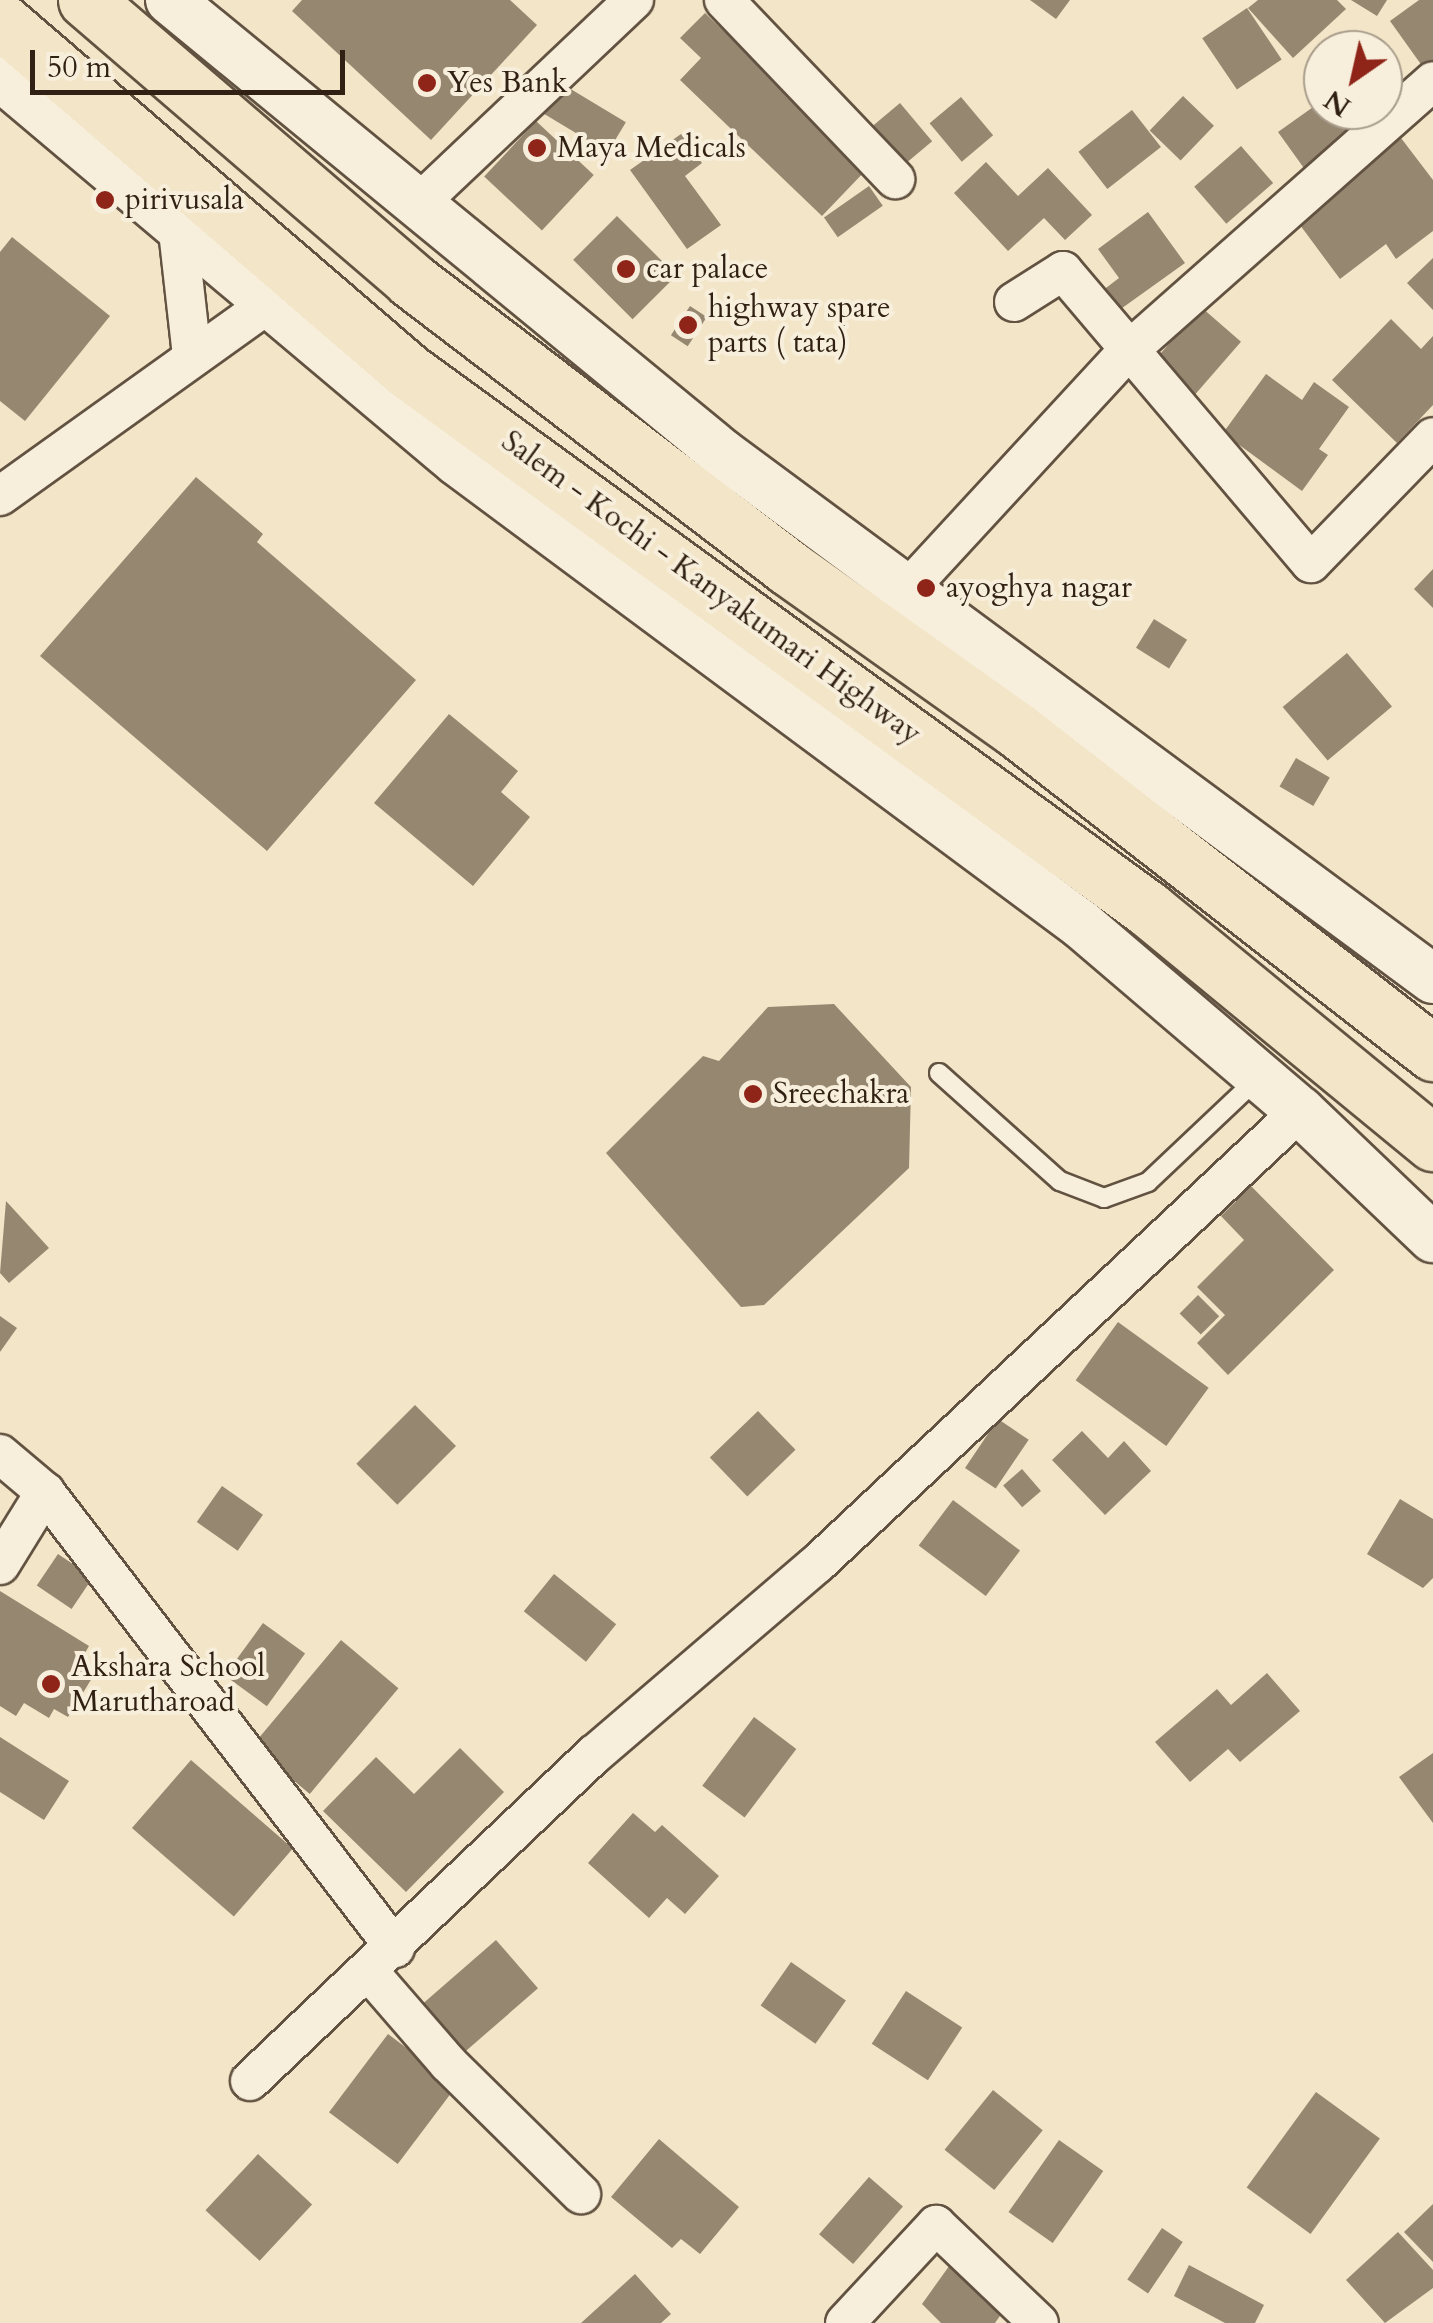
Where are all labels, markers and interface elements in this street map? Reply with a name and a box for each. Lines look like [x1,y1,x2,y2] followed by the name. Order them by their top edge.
[35,30,350,92] scale bar
[1303,30,1403,130] north arrow
[47,47,111,88] text: 50 m
[447,65,568,101] place label: Yes Bank
[416,72,438,94] marker: Yes Bank
[1317,81,1358,126] text: N
[557,130,746,166] place label: Maya Medicals
[526,137,548,159] marker: Maya Medicals
[125,182,244,218] place label: pirivusala
[94,189,116,211] marker: pirivusala
[646,251,768,287] place label: car palace
[615,258,637,280] marker: car palace
[708,290,891,360] place label: highway spare parts ( tata)
[677,314,699,336] marker: highway spare parts ( tata)
[494,424,928,752] street label: Salem - Kochi - Kanyakumari Highway
[946,570,1132,606] place label: ayoghya nagar
[915,577,937,599] marker: ayoghya nagar
[773,1076,909,1112] place label: Sreechakra
[742,1083,764,1105] marker: Sreechakra
[71,1649,265,1720] place label: Akshara School Marutharoad
[40,1673,62,1695] marker: Akshara School Marutharoad

